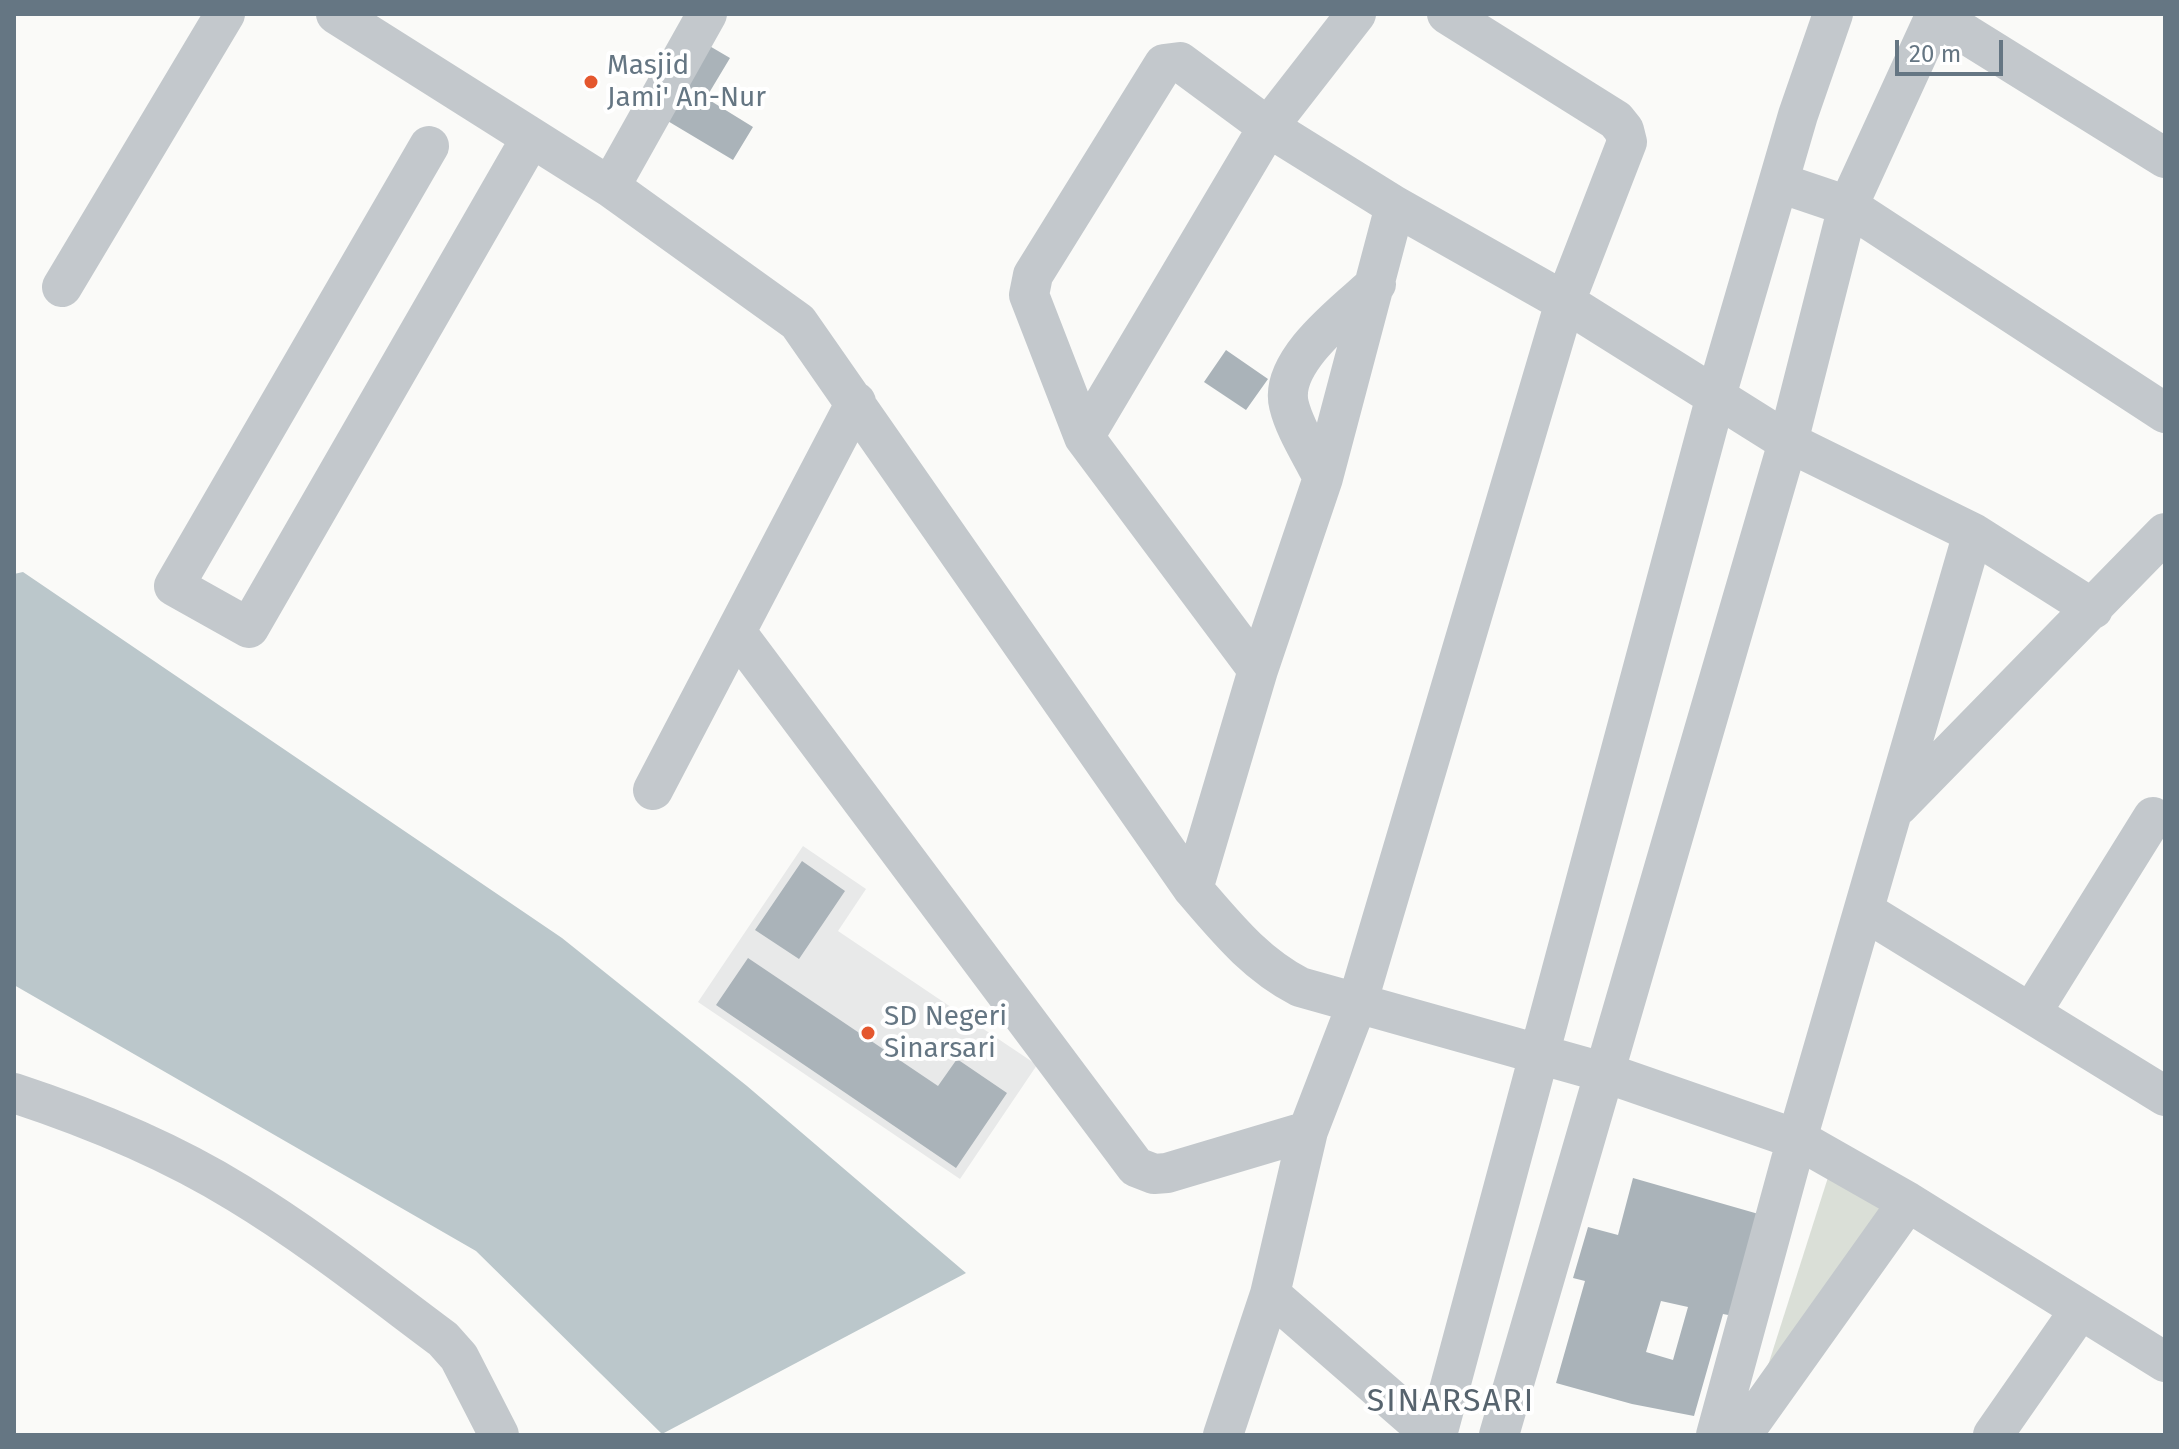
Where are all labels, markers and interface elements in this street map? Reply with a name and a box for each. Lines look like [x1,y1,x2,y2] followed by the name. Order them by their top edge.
[1899,24,2007,74] scale bar
[1909,40,1961,68] text: 20 m
[607,49,766,115] place label: Masjid Jami' An-Nur
[582,73,600,91] marker: Masjid Jami' An-Nur
[884,1000,1007,1066] place label: SD Negeri Sinarsari
[859,1024,877,1042] marker: SD Negeri Sinarsari
[1367,1383,1535,1421] district label: SINARSARI

